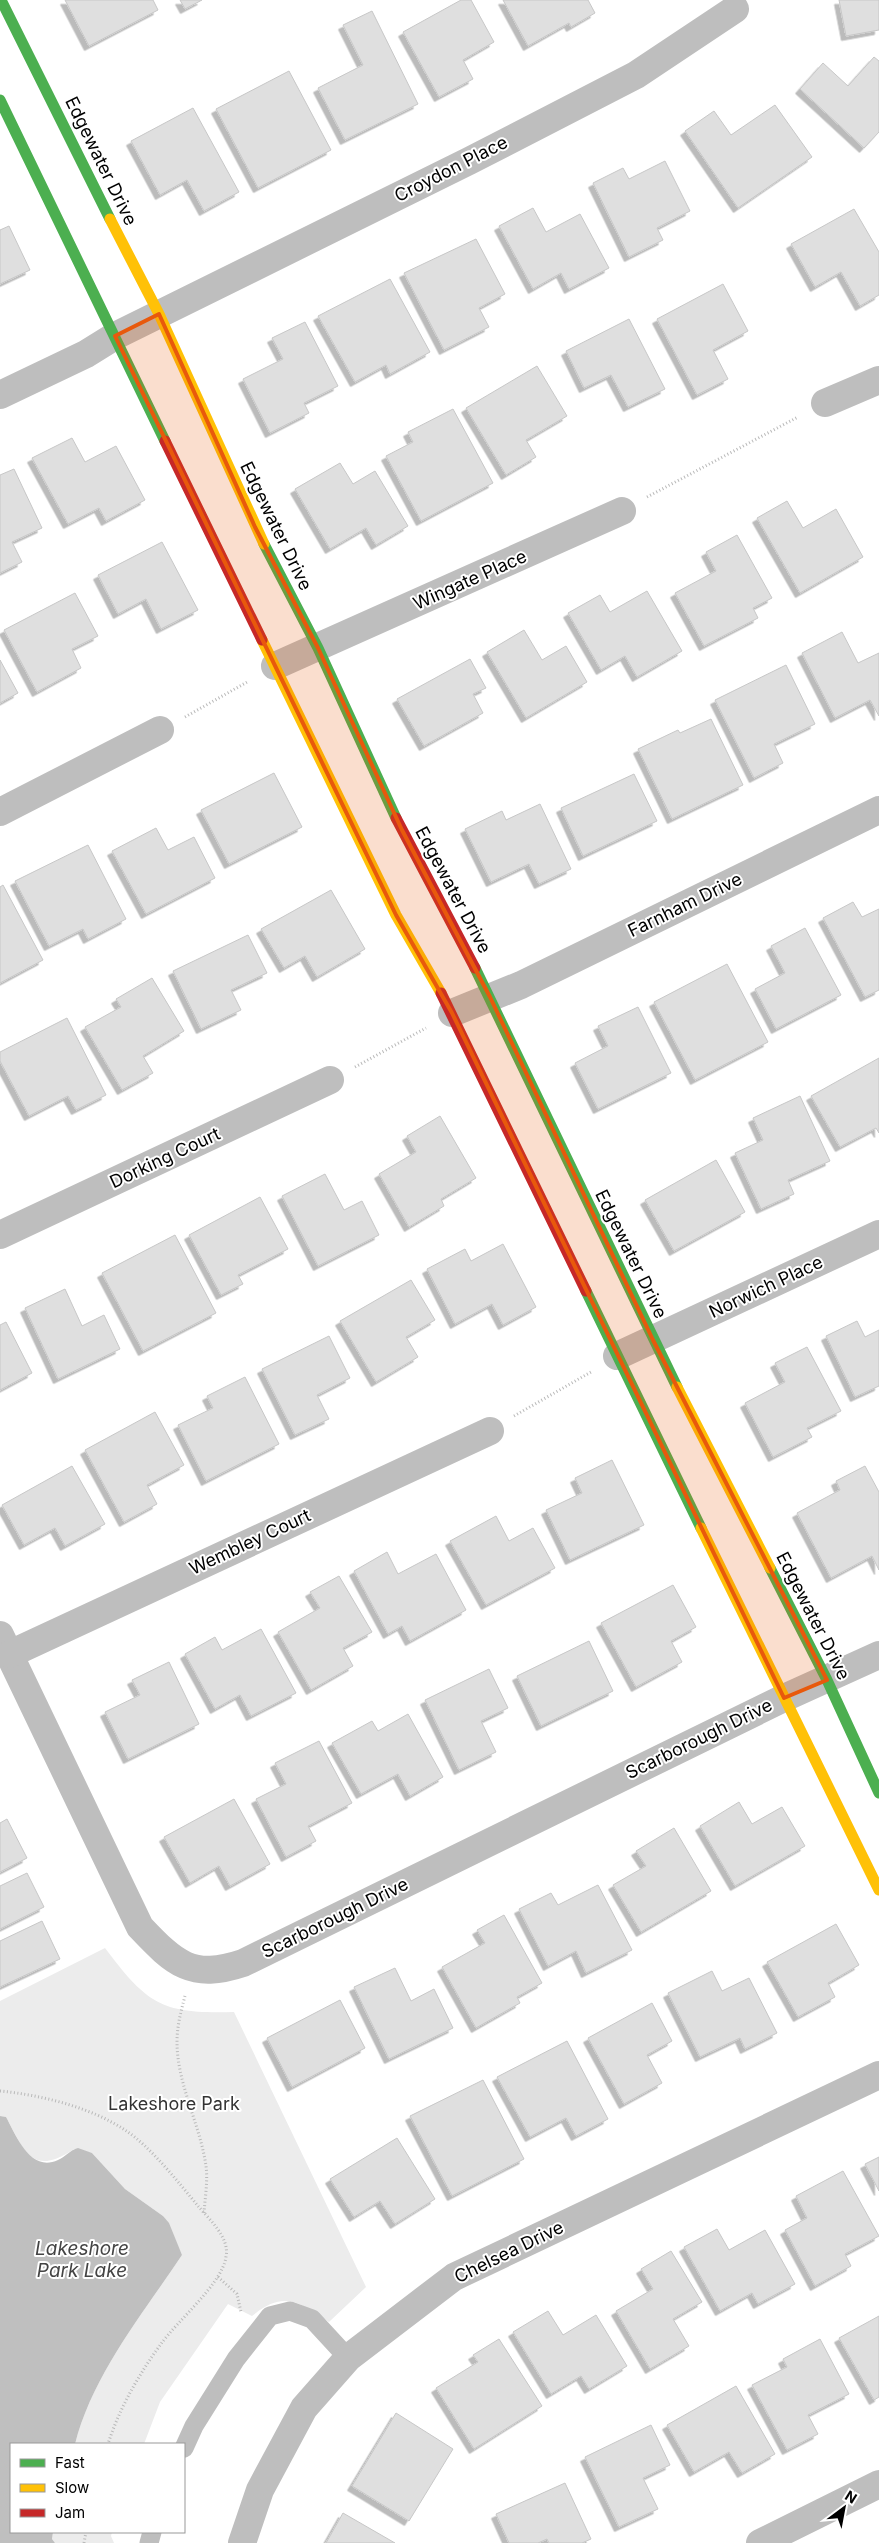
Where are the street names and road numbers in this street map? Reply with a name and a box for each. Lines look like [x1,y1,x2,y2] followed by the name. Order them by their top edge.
[61,93,142,229] street label: Edgewater Drive
[391,131,511,206] street label: Croydon Place
[236,458,317,594] street label: Edgewater Drive
[410,545,530,614] street label: Wingate Place
[411,823,496,957] street label: Edgewater Drive
[624,868,745,941] street label: Farnham Drive
[106,1123,223,1192] street label: Dorking Court
[591,1186,672,1322] street label: Edgewater Drive
[706,1251,826,1322] street label: Norwich Place
[186,1504,314,1579] street label: Wembley Court
[772,1548,855,1683] street label: Edgewater Drive
[622,1694,775,1783] street label: Scarborough Drive
[258,1873,411,1962] street label: Scarborough Drive
[451,2216,567,2287] street label: Chelsea Drive

